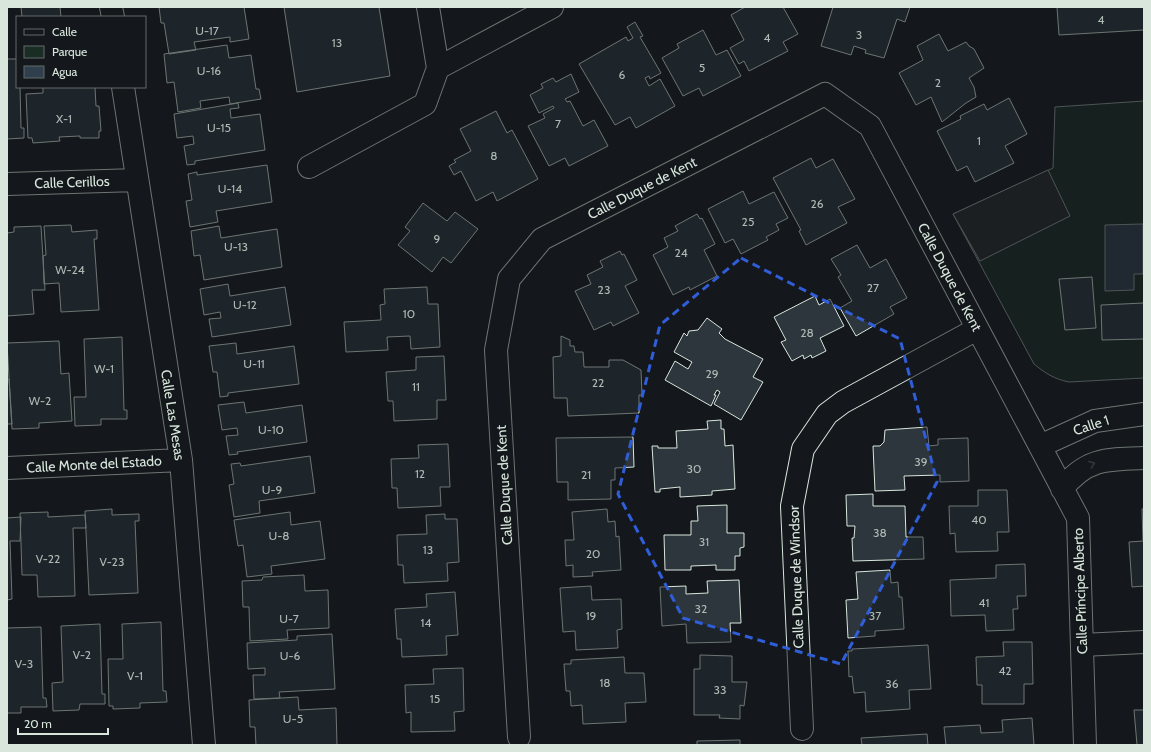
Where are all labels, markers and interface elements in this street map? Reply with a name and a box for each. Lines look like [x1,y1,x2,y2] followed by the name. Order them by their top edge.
[1098,12,1105,27] house number: 4
[16,16,146,88] legend
[195,23,219,38] house number: U-17
[52,24,77,39] text: Calle
[856,27,862,42] house number: 3
[764,30,771,45] house number: 4
[332,35,342,50] house number: 13
[52,44,87,59] text: Parque
[699,60,705,75] house number: 5
[197,63,221,78] house number: U-16
[52,64,78,79] text: Agua
[619,67,626,82] house number: 6
[935,75,941,90] house number: 2
[56,111,72,126] house number: X-1
[555,116,561,131] house number: 7
[207,120,231,135] house number: U-15
[977,133,981,148] house number: 1
[490,148,498,163] house number: 8
[584,153,700,223] street label: Calle Duque de Kent
[34,172,110,192] street label: Calle Cerillos
[218,181,242,196] house number: U-14
[810,196,824,211] house number: 26
[742,214,754,229] house number: 25
[914,220,986,335] street label: Calle Duque de Kent
[434,231,441,246] house number: 9
[224,239,248,254] house number: U-13
[674,245,688,260] house number: 24
[55,262,85,277] house number: W-24
[867,280,879,295] house number: 27
[598,282,610,297] house number: 23
[233,297,257,312] house number: U-12
[403,306,415,321] house number: 10
[800,325,814,340] house number: 28
[243,356,265,371] house number: U-11
[94,361,114,376] house number: W-1
[705,366,719,381] house number: 29
[157,368,189,462] street label: Calle Las Mesas
[592,375,604,390] house number: 22
[412,379,420,394] house number: 11
[29,393,51,408] house number: W-2
[1071,411,1111,439] street label: Calle 1
[258,422,284,437] house number: U-10
[492,424,516,545] street label: Calle Duque de Kent
[26,451,162,477] street label: Calle Monte del Estado
[914,454,928,469] house number: 39
[687,461,701,476] house number: 30
[1088,461,1095,469] one-way arrow
[415,466,425,481] house number: 12
[581,467,591,482] house number: 21
[262,482,282,497] house number: U-9
[784,505,807,649] street label: Calle Duque de Windsor
[971,512,987,527] house number: 40
[873,525,887,540] house number: 38
[1069,527,1091,654] street label: Calle Príncipe Alberto
[268,528,290,543] house number: U-8
[699,534,709,549] house number: 31
[423,542,433,557] house number: 13
[586,546,600,561] house number: 20
[36,551,60,566] house number: V-22
[100,554,124,569] house number: V-23
[979,595,989,610] house number: 41
[695,601,707,616] house number: 32
[586,608,597,623] house number: 19
[869,608,881,623] house number: 37
[279,611,299,626] house number: U-7
[421,615,431,630] house number: 14
[73,647,91,662] house number: V-2
[280,648,300,663] house number: U-6
[15,656,33,671] house number: V-3
[998,663,1012,678] house number: 42
[127,668,143,683] house number: V-1
[599,675,611,690] house number: 18
[885,676,899,691] house number: 36
[714,682,726,697] house number: 33
[430,691,440,706] house number: 15
[18,710,108,736] scale bar
[283,711,303,726] house number: U-5
[24,716,52,731] text: 20 m

